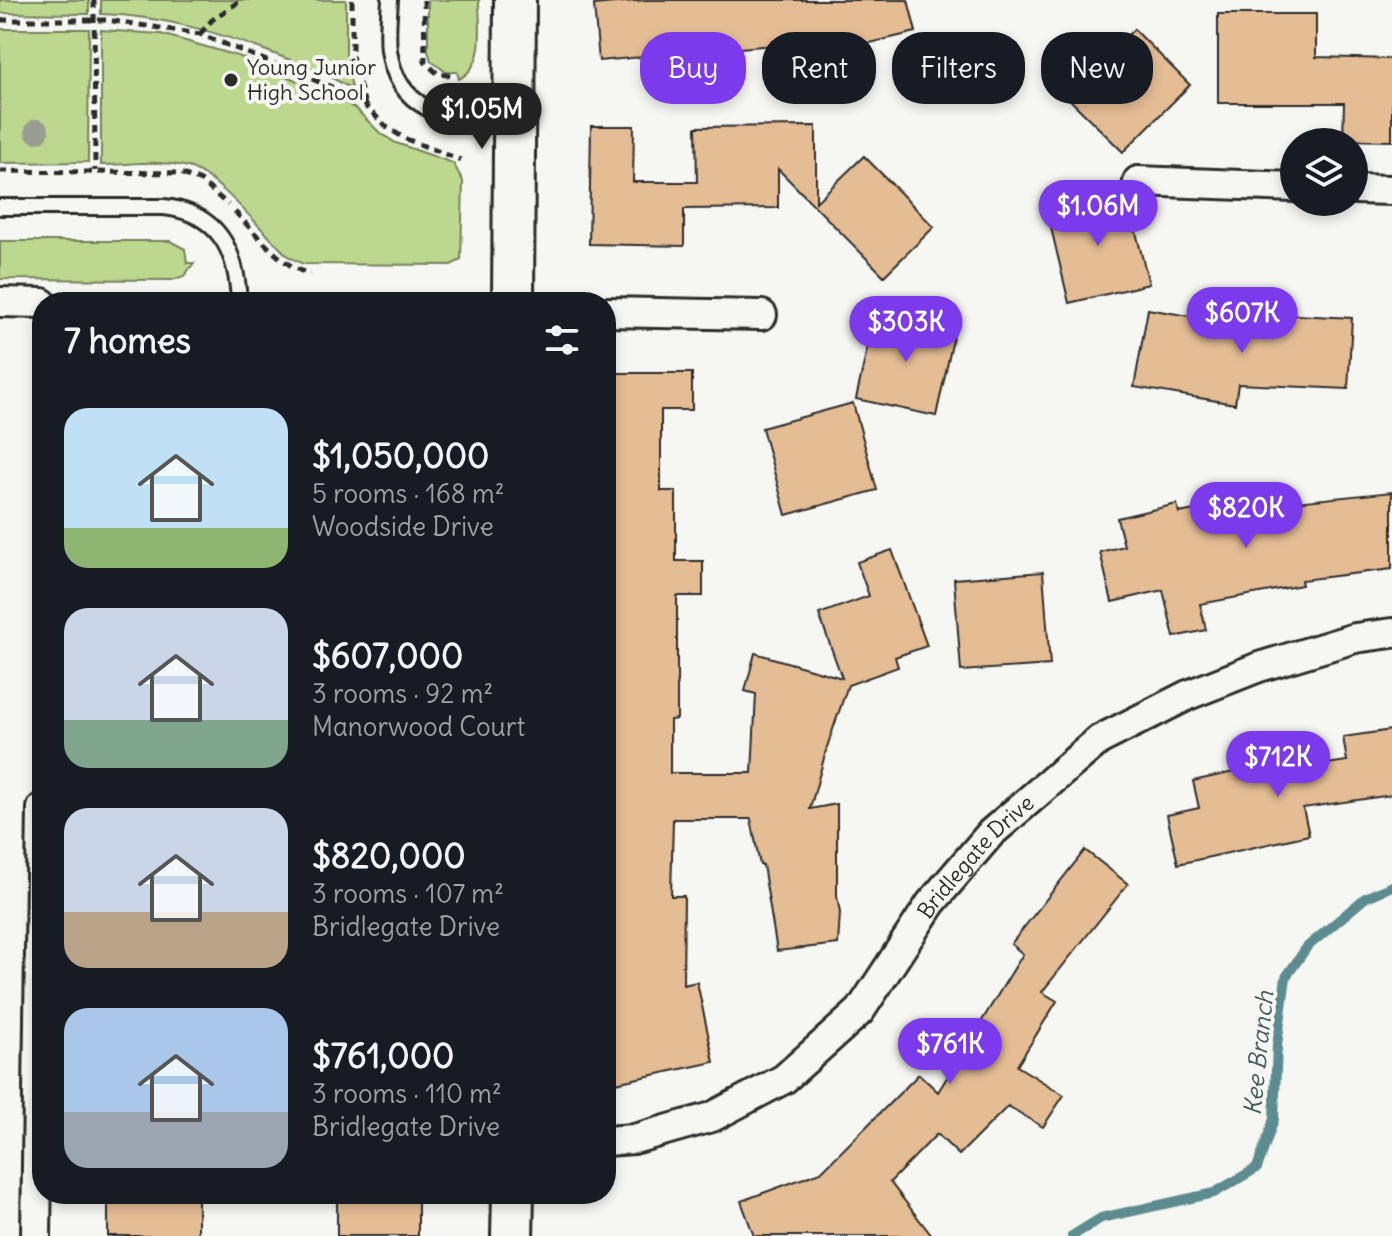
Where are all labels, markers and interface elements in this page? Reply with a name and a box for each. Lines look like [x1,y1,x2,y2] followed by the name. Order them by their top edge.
[640,32,746,104] chip: Buy
[762,32,876,104] chip: Rent
[892,32,1025,104] chip: Filters
[1041,32,1153,104] chip: New
[247,53,376,106] place label: Young Junior High School
[222,71,240,89] marker: Young Junior High School
[417,83,547,151] pin: $1.05M
[441,92,523,125] text: $1.05M
[1280,128,1368,216] map controls
[1280,128,1368,216] button: layers
[1033,180,1163,248] pin: $1.06M
[1057,189,1139,222] text: $1.06M
[1186,287,1298,355] pin: $607K
[850,296,962,364] pin: $303K
[1205,296,1279,329] text: $607K
[867,305,945,338] text: $303K
[540,318,584,362] icon: filters
[64,319,191,362] text: 7 homes
[312,434,489,477] text: $1,050,000
[128,440,224,536] icon: home
[312,477,505,510] text: 5 rooms · 168 m²
[1190,482,1302,550] pin: $820K
[1208,491,1284,524] text: $820K
[312,510,494,543] text: Woodside Drive
[312,634,463,677] text: $607,000
[128,640,224,736] icon: home
[312,677,493,710] text: 3 rooms · 92 m²
[312,710,525,743] text: Manorwood Court
[1222,731,1334,799] pin: $712K
[1244,740,1312,773] text: $712K
[911,789,1039,924] street label: Bridlegate Drive
[312,834,466,877] text: $820,000
[128,840,224,936] icon: home
[312,877,504,910] text: 3 rooms · 107 m²
[312,910,500,943] text: Bridlegate Drive
[1237,988,1280,1117] water label: Kee Branch
[894,1018,1006,1086] pin: $761K
[916,1027,984,1060] text: $761K
[312,1034,454,1077] text: $761,000
[128,1040,224,1136] icon: home
[312,1077,502,1110] text: 3 rooms · 110 m²
[312,1110,500,1143] text: Bridlegate Drive

